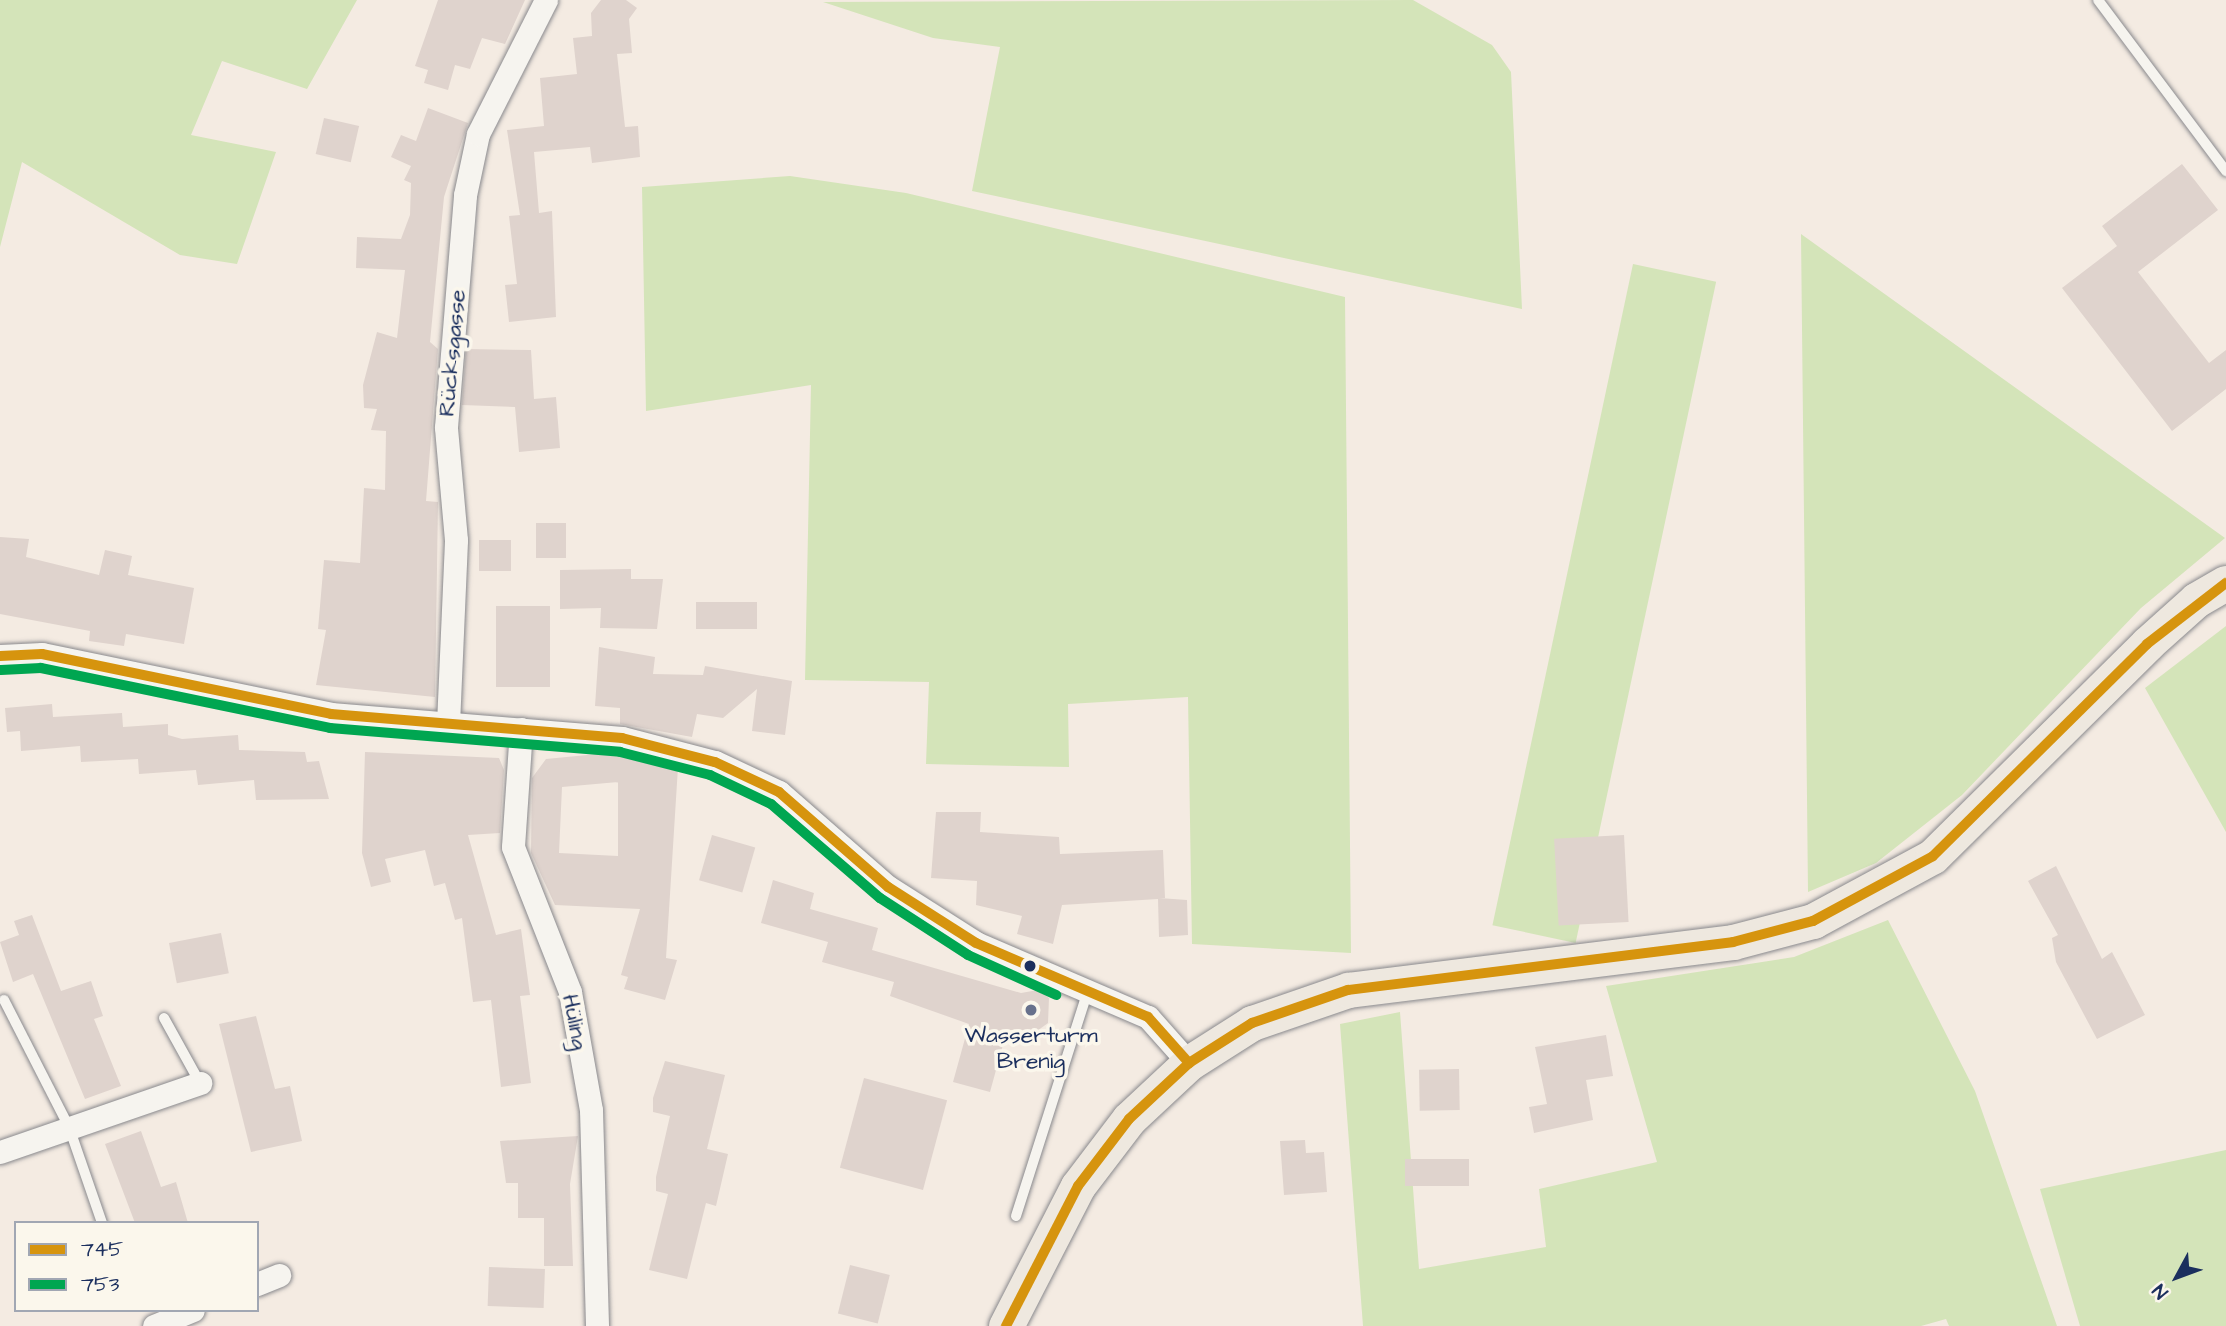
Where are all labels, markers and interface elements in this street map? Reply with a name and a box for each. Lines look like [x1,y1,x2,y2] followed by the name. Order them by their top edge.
[433,288,471,418] street label: Rücksgasse
[1023,959,1037,973] unlabelled marker
[556,992,594,1052] street label: Hüling
[1023,1002,1039,1018] marker: Wasserturm Brenig
[964,1021,1098,1075] place label: Wasserturm Brenig
[14,1221,259,1312] legend
[81,1235,123,1264] text: 745
[2142,1242,2212,1312] north arrow
[81,1270,119,1299] text: 753
[2147,1278,2175,1304] text: N

